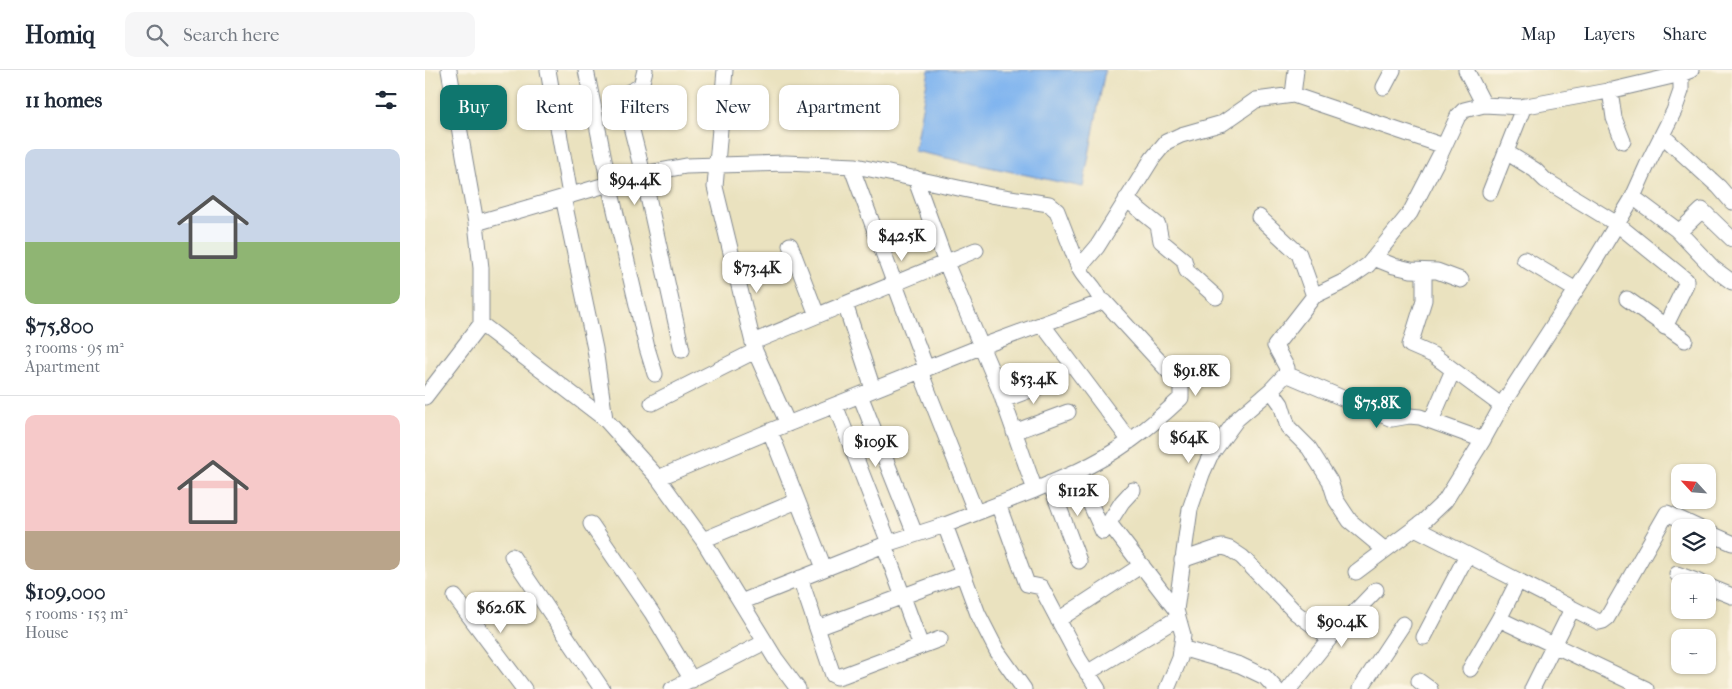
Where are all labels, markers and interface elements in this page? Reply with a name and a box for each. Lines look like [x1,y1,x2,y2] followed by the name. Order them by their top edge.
[125,12,475,57] search box
[25,21,95,49] text: Homiq
[143,21,171,49] icon: search
[183,24,279,46] text: Search here
[1521,24,1555,45] text: Map
[1583,24,1635,45] text: Layers
[1663,24,1707,45] text: Share
[440,85,507,130] chip: Buy
[517,85,592,130] chip: Rent
[602,85,687,130] chip: Filters
[697,85,769,130] chip: New
[779,85,899,130] chip: Apartment
[372,86,400,114] icon: filters
[25,88,102,112] text: 11 homes
[594,164,676,206] pin: $94.4K
[609,170,661,189] text: $94.4K
[168,182,258,272] icon: home
[861,220,943,262] pin: $42.5K
[878,226,926,245] text: $42.5K
[716,252,798,294] pin: $73.4K
[733,258,781,277] text: $73.4K
[25,314,94,338] text: $75,800
[25,338,124,357] text: 3 rooms · 95 m²
[1155,354,1237,397] pin: $91.8K
[25,357,100,376] text: Apartment
[1173,361,1219,380] text: $91.8K
[993,362,1075,405] pin: $53.4K
[1011,369,1057,388] text: $53.4K
[1336,386,1418,429] pin: $75.8K
[1354,393,1400,412] text: $75.8K
[1159,422,1219,464] pin: $64K
[841,426,911,468] pin: $109K
[1170,428,1208,447] text: $64K
[854,432,898,451] text: $109K
[168,447,258,537] icon: home
[1671,464,1716,509] north arrow
[1671,464,1716,674] map controls
[1043,474,1113,517] pin: $112K
[1058,481,1098,500] text: $112K
[1671,519,1716,564] button: layers
[1671,574,1716,619] button: +
[25,580,106,604] text: $109,000
[460,592,542,634] pin: $62.6K
[476,598,526,617] text: $62.6K
[25,604,128,623] text: 5 rooms · 153 m²
[1301,606,1383,648] pin: $90.4K
[1317,612,1367,631] text: $90.4K
[25,623,68,642] text: House
[1671,629,1716,674] button: −

